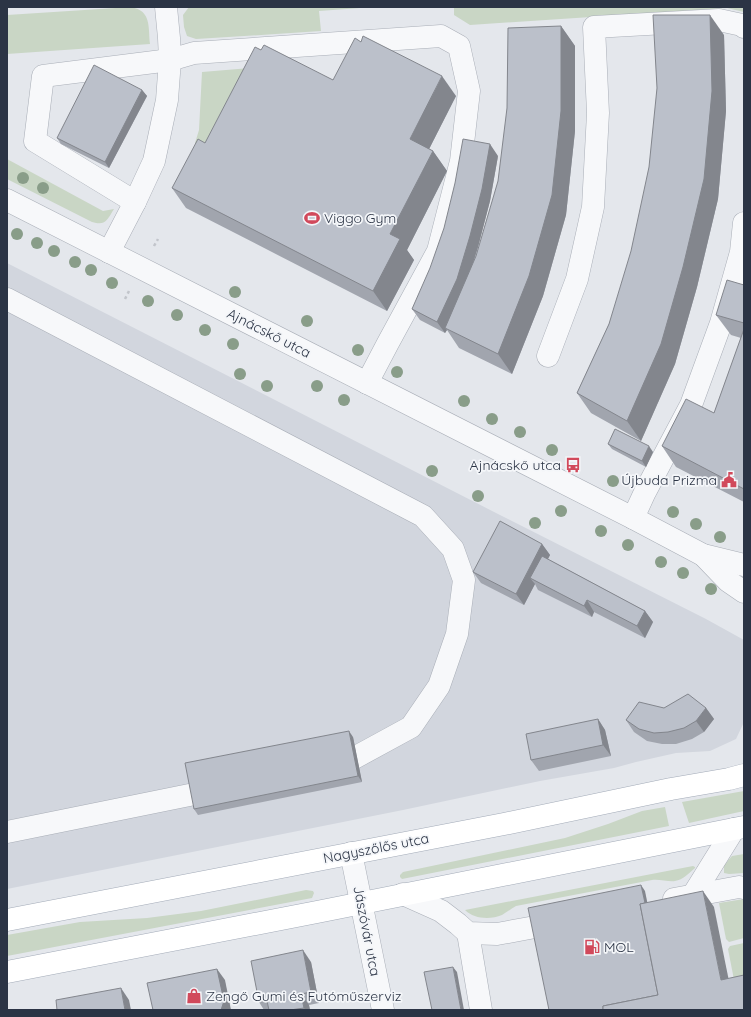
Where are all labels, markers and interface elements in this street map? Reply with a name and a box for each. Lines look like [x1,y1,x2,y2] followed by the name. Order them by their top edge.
[303,209,321,227] sports icon: Viggo Gym
[324,209,396,227] place label: Viggo Gym
[224,304,314,362] street label: Ajnácskő utca
[470,456,561,474] place label: Ajnácskő utca
[564,456,582,474] bus stop icon: Ajnácskő utca
[621,471,717,489] place label: Újbuda Prizma
[720,471,738,489] public building icon: Újbuda Prizma
[322,829,430,867] street label: Nagyszőlős utca
[349,884,385,978] street label: Jászóvár utca
[583,938,601,956] fuel station icon: MOL
[604,938,634,956] place label: MOL
[185,987,203,1005] shop icon: Zengő Gumi és Futóműszerviz
[206,987,402,1005] place label: Zengő Gumi és Futóműszerviz

